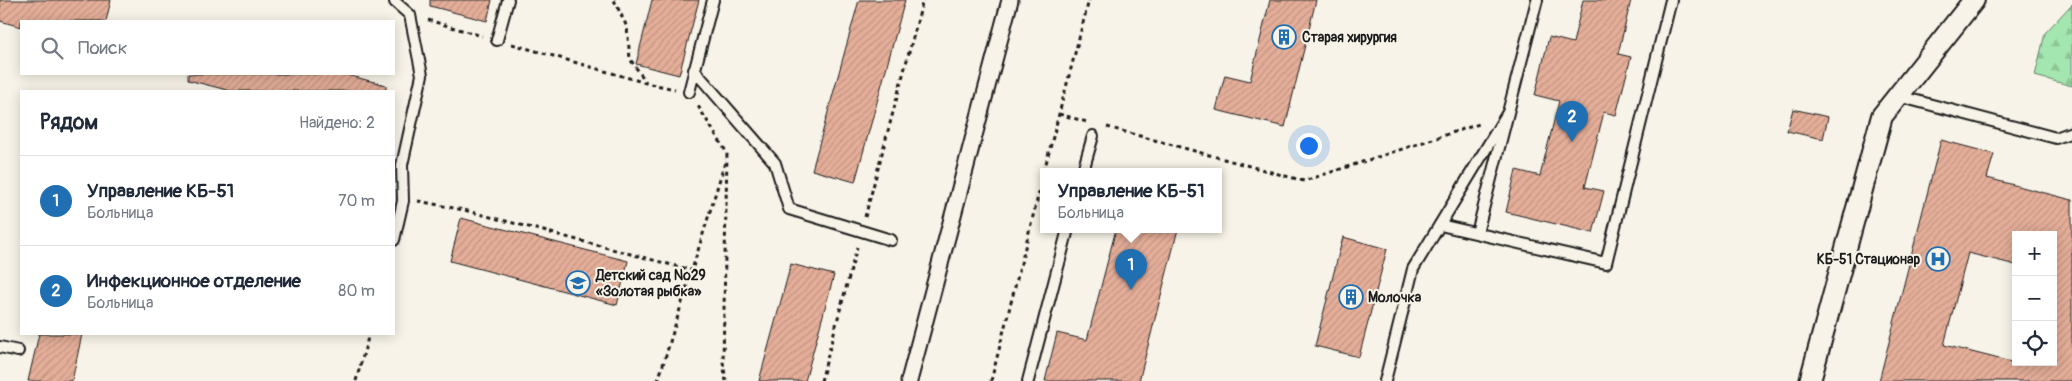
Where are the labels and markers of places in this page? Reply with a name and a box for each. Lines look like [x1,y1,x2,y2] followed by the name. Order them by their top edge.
[1271,24,1297,50] building icon: Старая хирургия
[1302,29,1397,46] place label: Старая хирургия
[1556,101,1588,142] pin: 2
[1925,246,1951,272] hospital icon: КБ-51 Стационар
[1115,249,1147,290] pin: 1
[1817,251,1920,268] place label: КБ-51 Стационар
[595,267,706,300] place label: Детский сад №29 «Золотая рыбка»
[565,270,591,296] school or university icon: Детский сад №29 «Золотая рыбка»
[1338,284,1364,310] building icon: Молочка
[1368,289,1422,306] place label: Молочка

